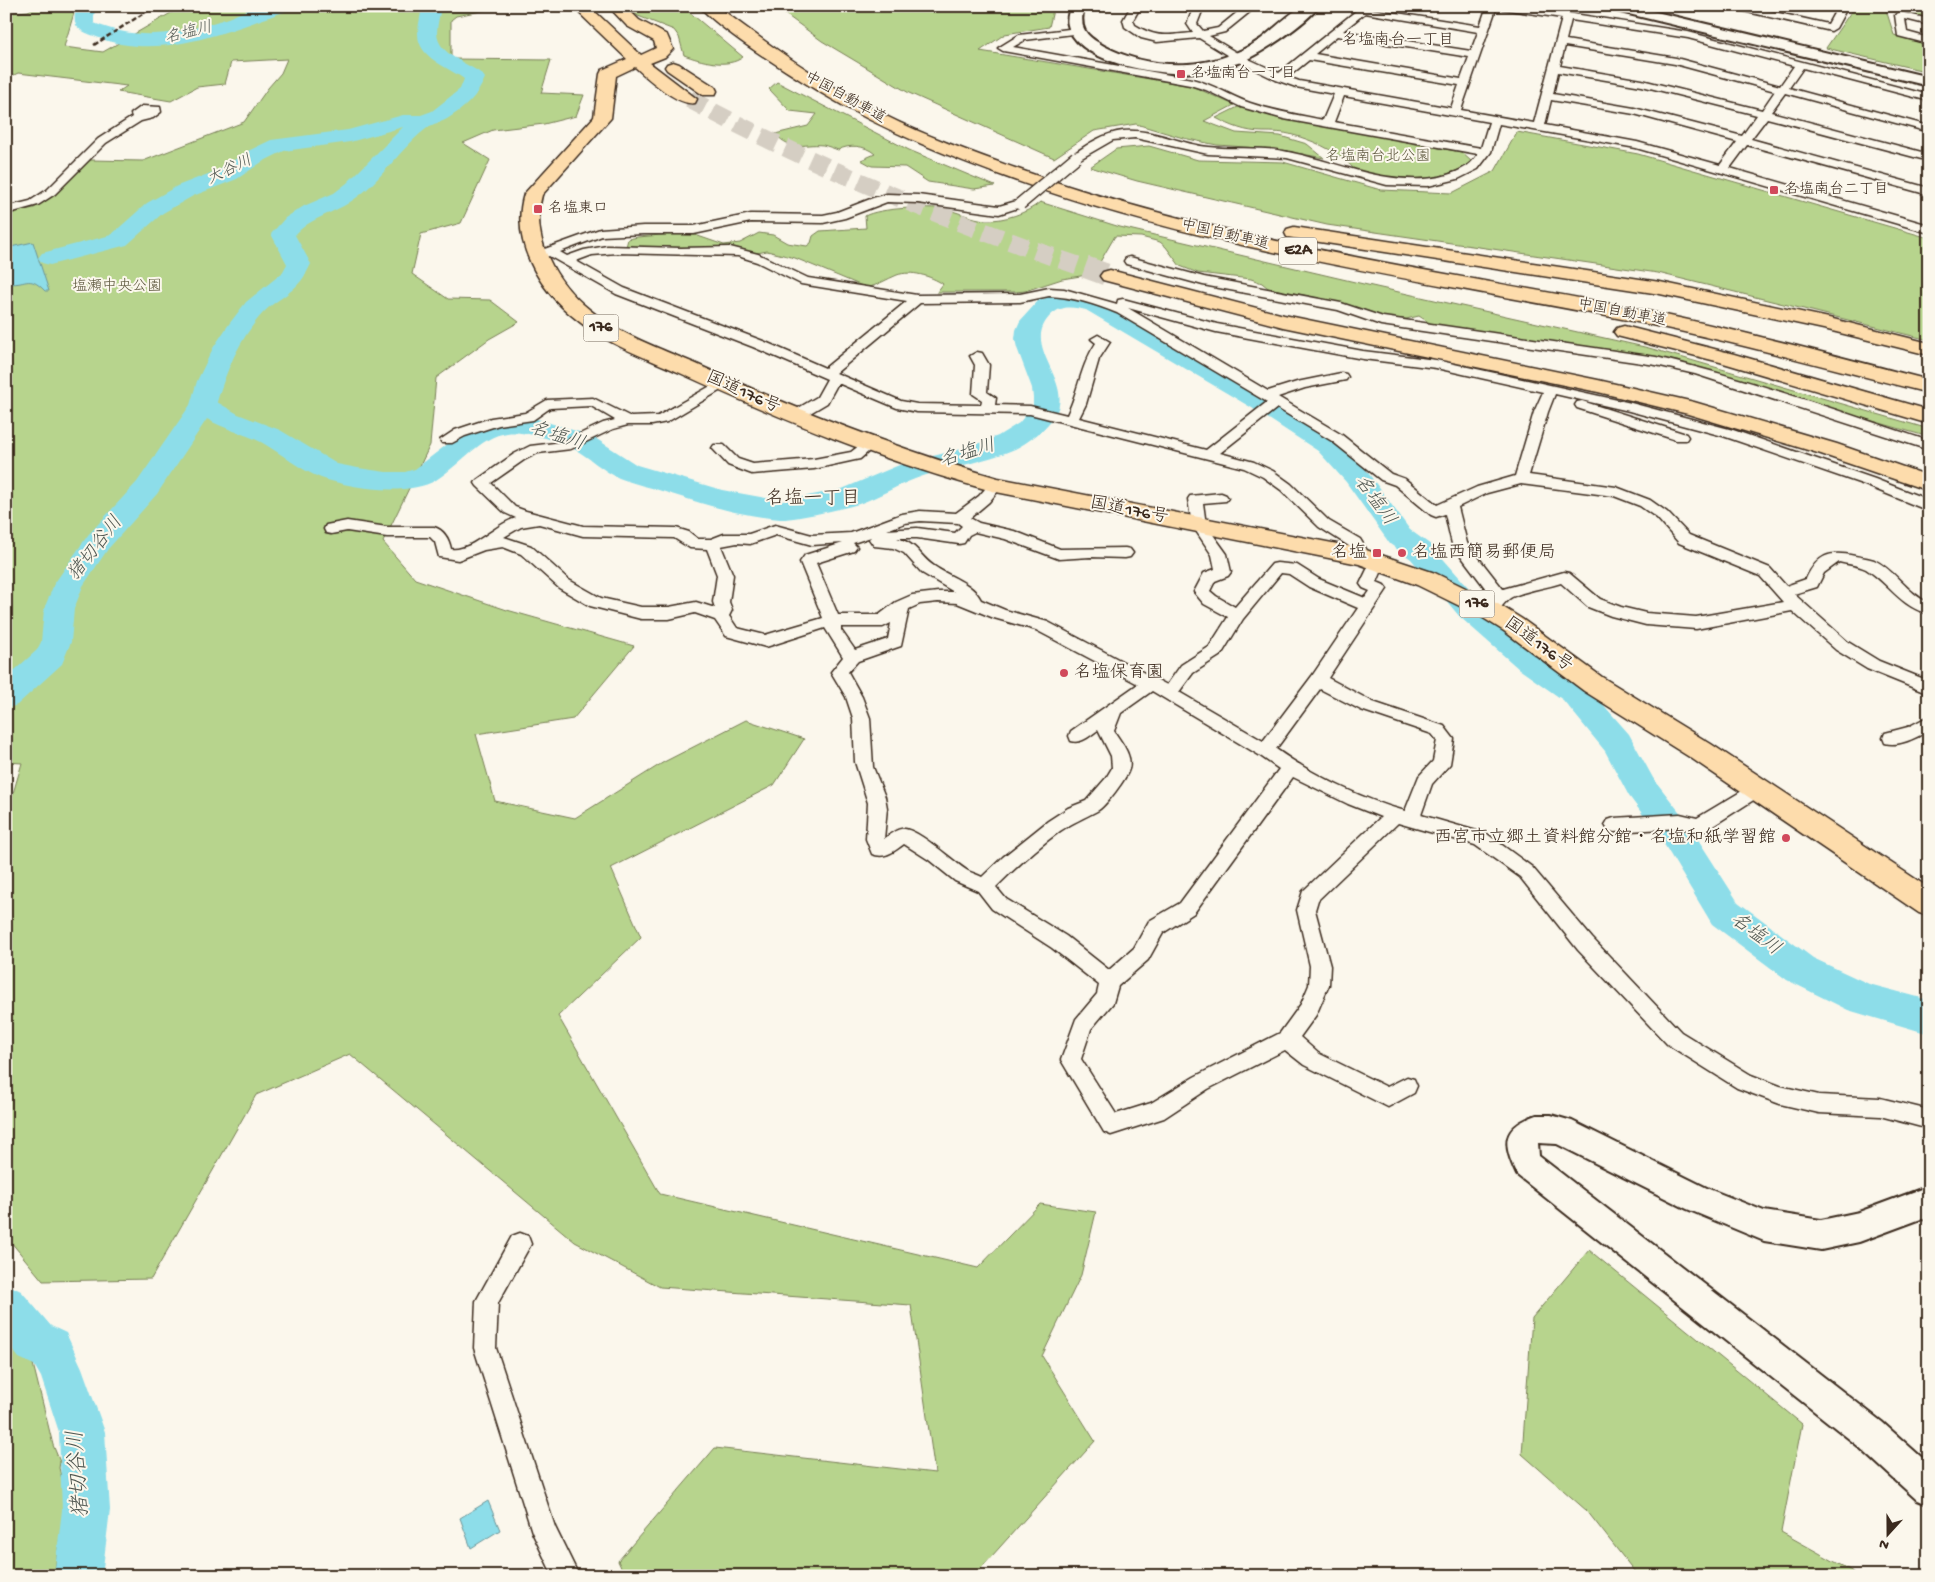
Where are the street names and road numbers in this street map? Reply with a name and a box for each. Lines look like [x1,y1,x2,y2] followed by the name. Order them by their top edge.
[801,67,889,128] street label: 中国自動車道
[1179,215,1271,254] street label: 中国自動車道
[1279,238,1317,264] road number: E2A
[1576,295,1668,330] street label: 中国自動車道
[584,314,618,342] road number: 176
[702,366,784,419] street label: 国道176号
[1088,492,1170,529] street label: 国道176号
[1460,590,1494,618] road number: 176
[1500,612,1577,677] street label: 国道176号

